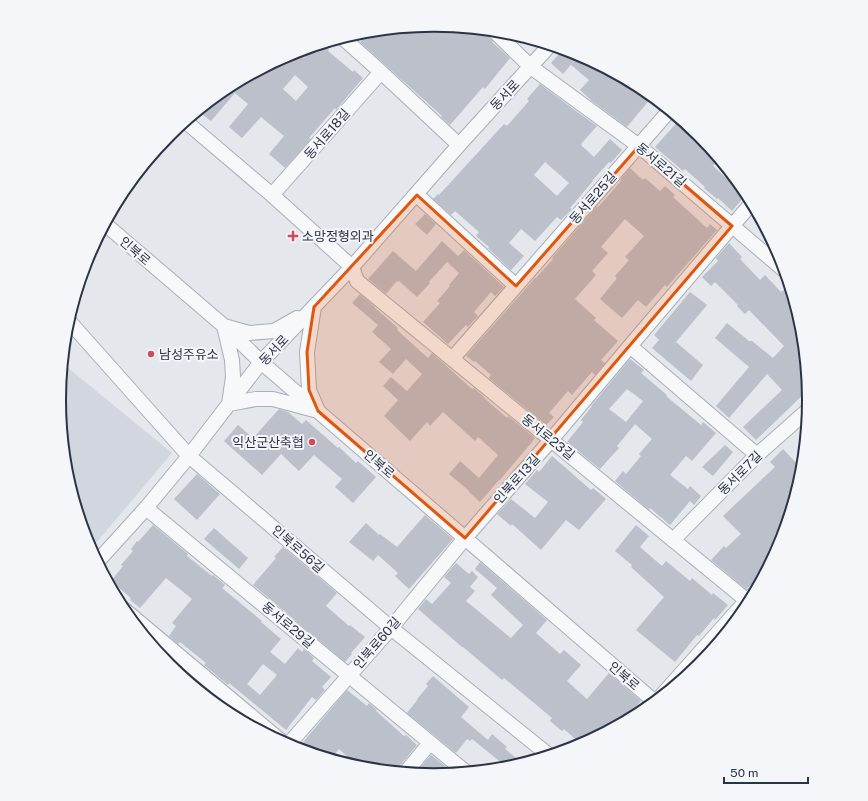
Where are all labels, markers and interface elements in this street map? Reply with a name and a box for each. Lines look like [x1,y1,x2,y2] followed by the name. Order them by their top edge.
[487,77,523,113] street label: 동서로
[301,106,353,162] street label: 동서로18길
[633,140,689,190] street label: 동서로21길
[566,169,620,227] street label: 동서로25길
[302,229,374,244] place label: 소망정형외과
[287,230,299,242] marker: 소망정형외과
[117,234,153,268] street label: 인북로
[256,332,292,368] street label: 동서로
[159,347,219,362] place label: 남성주유소
[146,349,156,359] marker: 남성주유소
[518,411,578,463] street label: 동서로23길
[232,435,304,450] place label: 익산군산축협
[307,437,317,447] marker: 익산군산축협
[361,447,397,481] street label: 인북로
[715,448,765,498] street label: 동서로7길
[491,451,543,507] street label: 인북로13길
[269,522,327,576] street label: 인북로56길
[259,599,317,651] street label: 동서로29길
[350,614,404,672] street label: 인북로60길
[606,659,642,693] street label: 인북로
[724,759,808,785] scale bar
[730,766,758,780] text: 50 m

